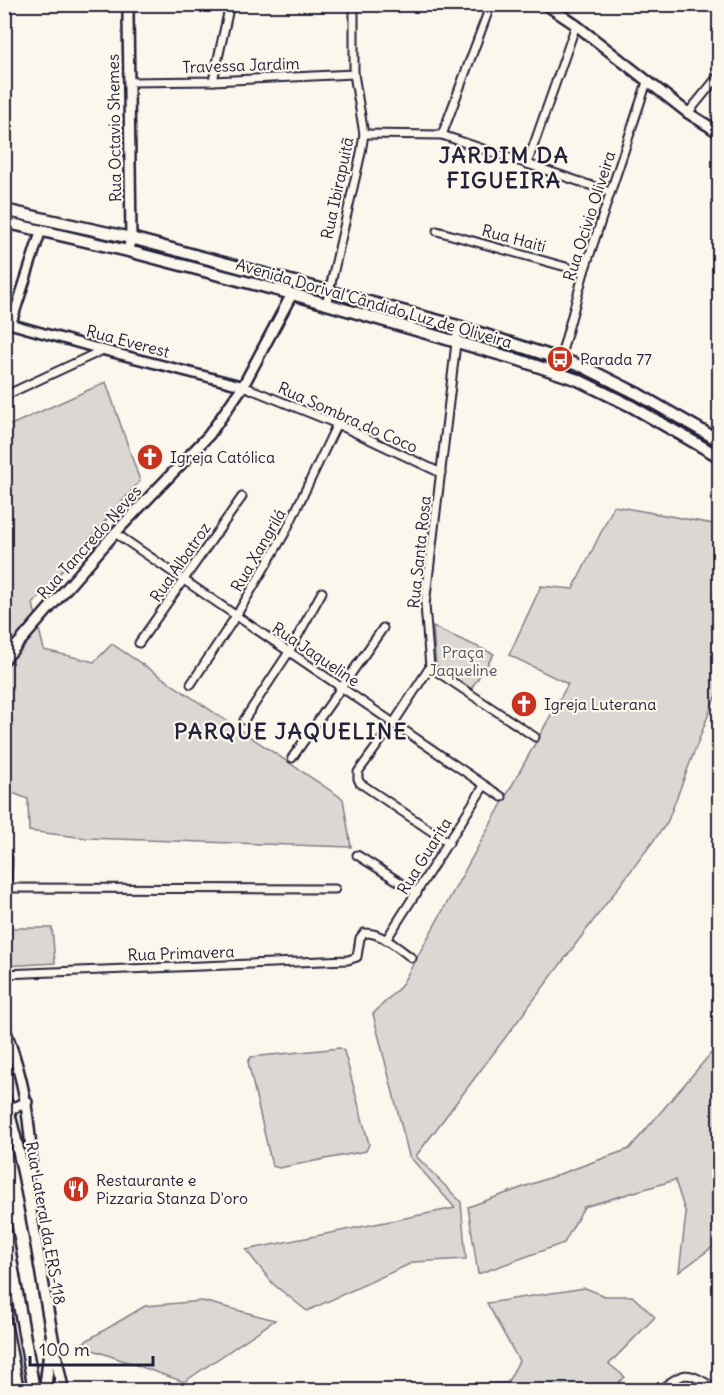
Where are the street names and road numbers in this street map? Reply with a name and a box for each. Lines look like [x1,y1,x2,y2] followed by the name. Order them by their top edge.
[182,53,300,77] street label: Travessa Jardim
[103,54,125,202] street label: Rua Octavio Shemes
[316,135,358,241] street label: Rua Ibirapuitã
[559,148,619,284] street label: Rua Ocivio Oliveira
[480,220,548,256] street label: Rua Haiti
[234,254,514,352] street label: Avenida Dorival Cândido Luz de Oliveira
[84,320,172,362] street label: Rua Everest
[275,377,421,457] street label: Rua Sombra do Coco
[33,481,145,603] street label: Rua Tancredo Neves
[403,495,435,609] street label: Rua Santa Rosa
[226,505,290,595] street label: Rua Xangrilá
[145,518,215,606] street label: Rua Albatroz
[268,617,364,691] street label: Rua Jaqueline
[392,814,456,898] street label: Rua Guarita
[127,941,235,965] street label: Rua Primavera
[22,1140,70,1306] street label: Rua Lateral da ERS-118

